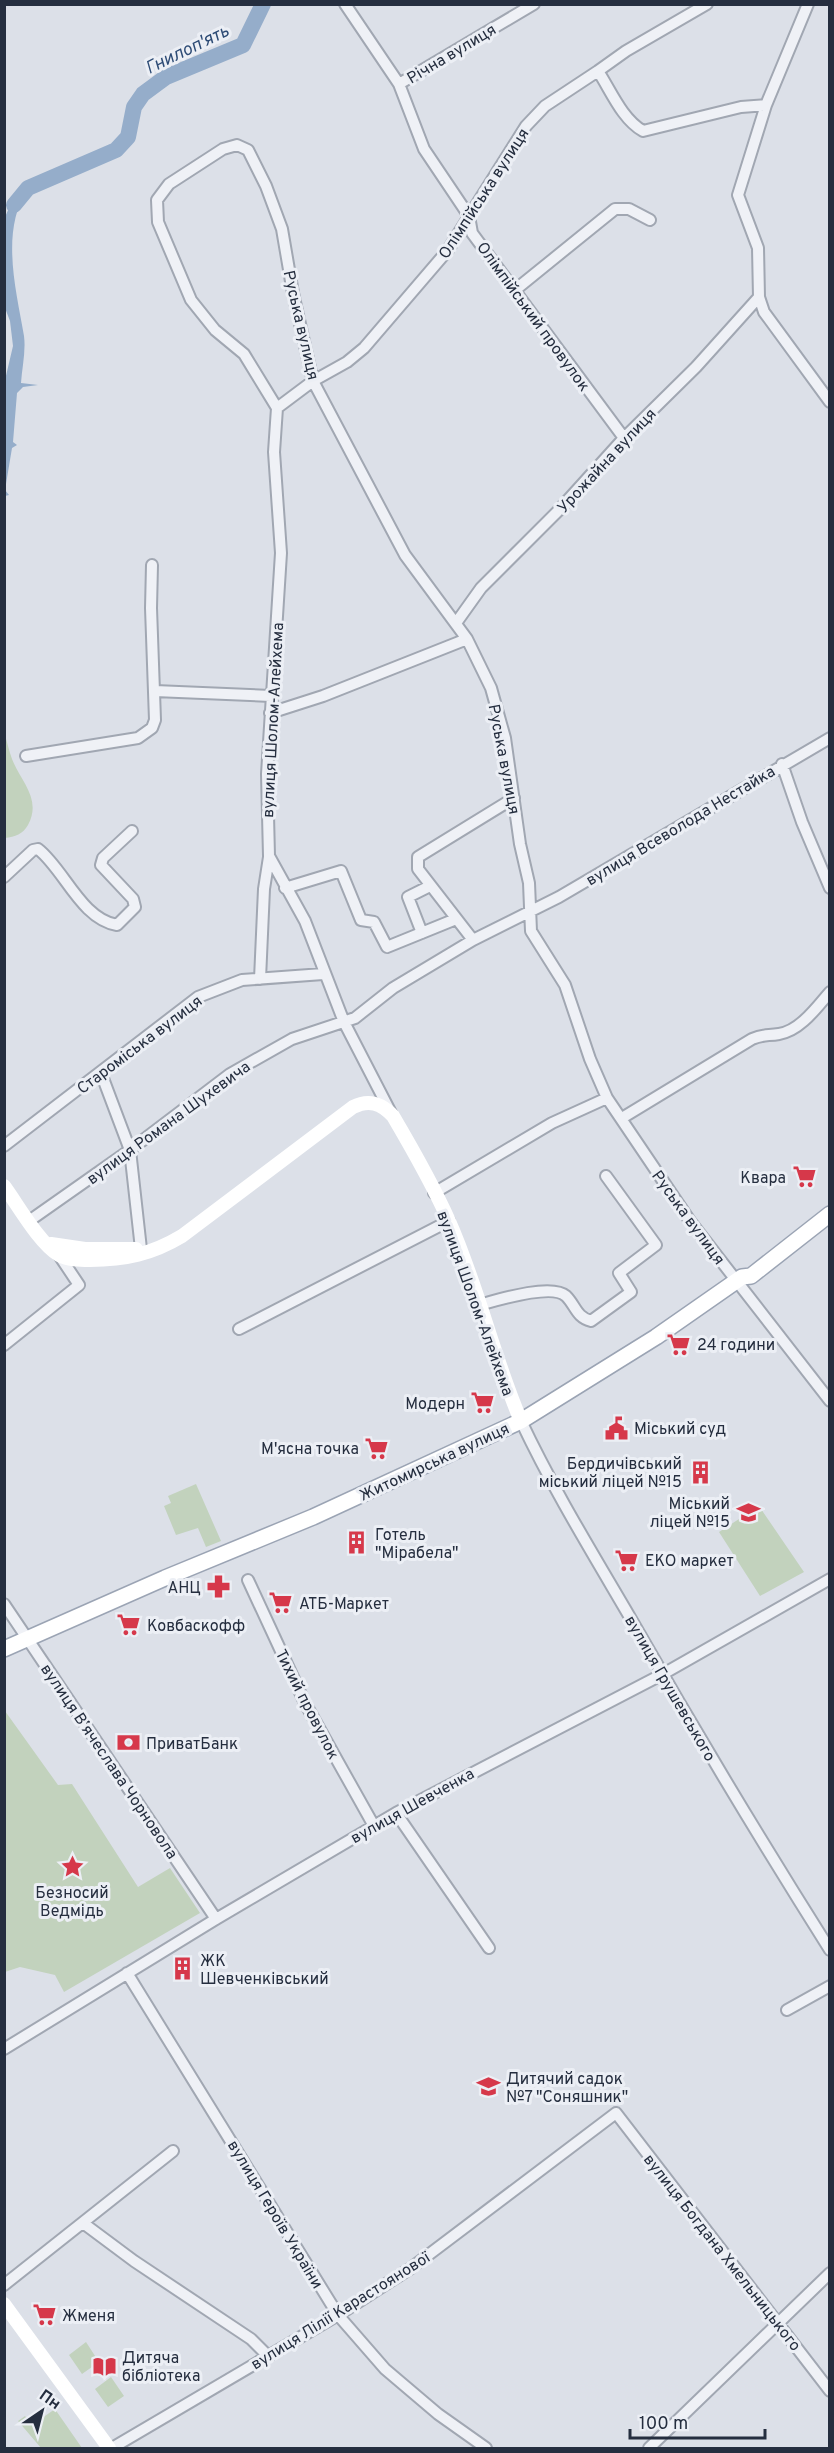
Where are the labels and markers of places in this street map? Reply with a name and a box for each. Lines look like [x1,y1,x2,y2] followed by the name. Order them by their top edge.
[791,1164,817,1190] supermarket icon: Квара
[740,1169,786,1189] place label: Квара
[666,1331,692,1357] supermarket icon: 24 години
[697,1336,775,1356] place label: 24 години
[470,1390,496,1416] supermarket icon: Модерн
[405,1395,465,1415] place label: Модерн
[603,1415,629,1441] public building icon: Міський суд
[634,1420,726,1440] place label: Міський суд
[364,1435,390,1461] supermarket icon: М'ясна точка
[261,1440,359,1460] place label: М'ясна точка
[539,1455,682,1493] place label: Бердичівський міський ліцей №15
[687,1459,713,1485] building icon: Бердичівський міський ліцей №15
[650,1495,730,1533] place label: Міський ліцей №15
[735,1499,761,1525] school or university icon: Міський ліцей №15
[375,1526,459,1564] place label: Готель "Мірабела"
[344,1530,370,1556] building icon: Готель "Мірабела"
[614,1547,640,1573] supermarket icon: ЕКО маркет
[645,1552,734,1572] place label: ЕКО маркет
[206,1574,232,1600] pharmacy icon: АНЦ
[168,1579,201,1599] place label: АНЦ
[268,1590,294,1616] supermarket icon: АТБ-Маркет
[299,1595,389,1615] place label: АТБ-Маркет
[116,1612,142,1638] supermarket icon: Ковбаскофф
[147,1617,245,1637] place label: Ковбаскофф
[115,1730,141,1756] bank icon: ПриватБанк
[146,1735,238,1755] place label: ПриватБанк
[59,1854,85,1880] place icon: Безносий Ведмідь
[35,1884,109,1922] place label: Безносий Ведмідь
[200,1952,329,1990] place label: ЖК Шевченківський
[169,1956,195,1982] building icon: ЖК Шевченківський
[506,2070,628,2108] place label: Дитячий садок №7 "Соняшник"
[475,2074,501,2100] school or university icon: Дитячий садок №7 "Соняшник"
[31,2302,57,2328] supermarket icon: Жменя
[62,2307,115,2327] place label: Жменя
[122,2349,200,2387] place label: Дитяча бібліотека
[91,2353,117,2379] library icon: Дитяча бібліотека

